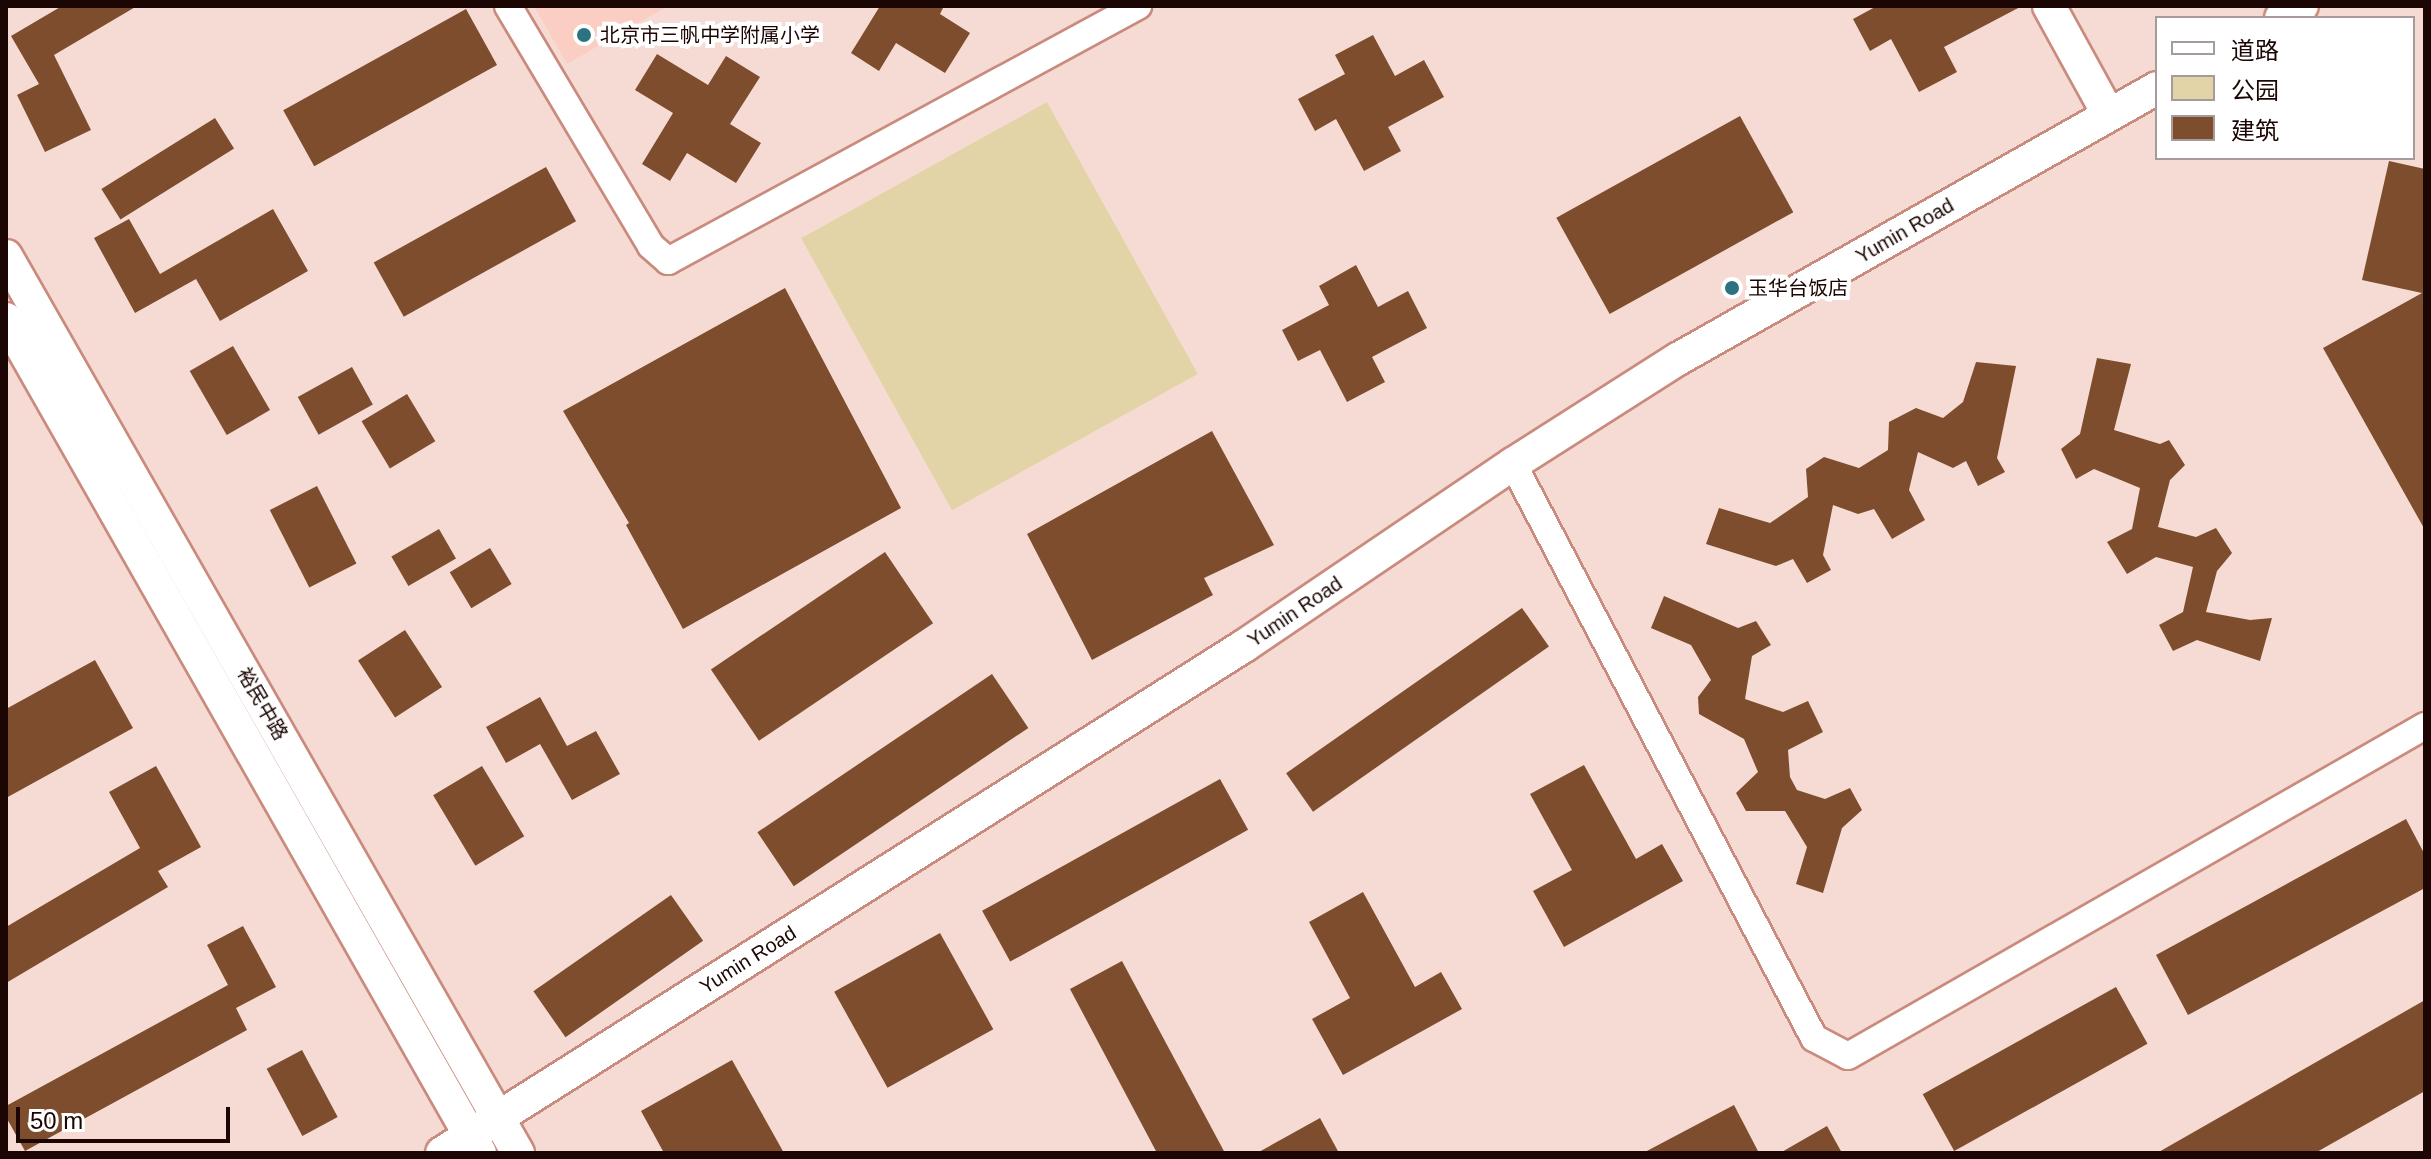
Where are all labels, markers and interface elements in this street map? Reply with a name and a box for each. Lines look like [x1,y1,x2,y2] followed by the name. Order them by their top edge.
[2155,16,2415,160] legend
[600,23,820,47] place label: 北京市三帆中学附属小学
[575,26,593,44] marker: 北京市三帆中学附属小学
[2231,37,2279,64] text: 道路
[2231,77,2279,104] text: 公园
[2231,117,2279,144] text: 建筑
[1852,193,1958,269] street label: Yumin Road
[1748,276,1848,300] place label: 玉华台饭店
[1723,279,1741,297] marker: 玉华台饭店
[1243,572,1347,652] street label: Yumin Road
[232,663,292,745] street label: 裕民中路
[695,921,801,999] street label: Yumin Road
[20,1091,234,1141] scale bar
[30,1107,83,1134] text: 50 m

